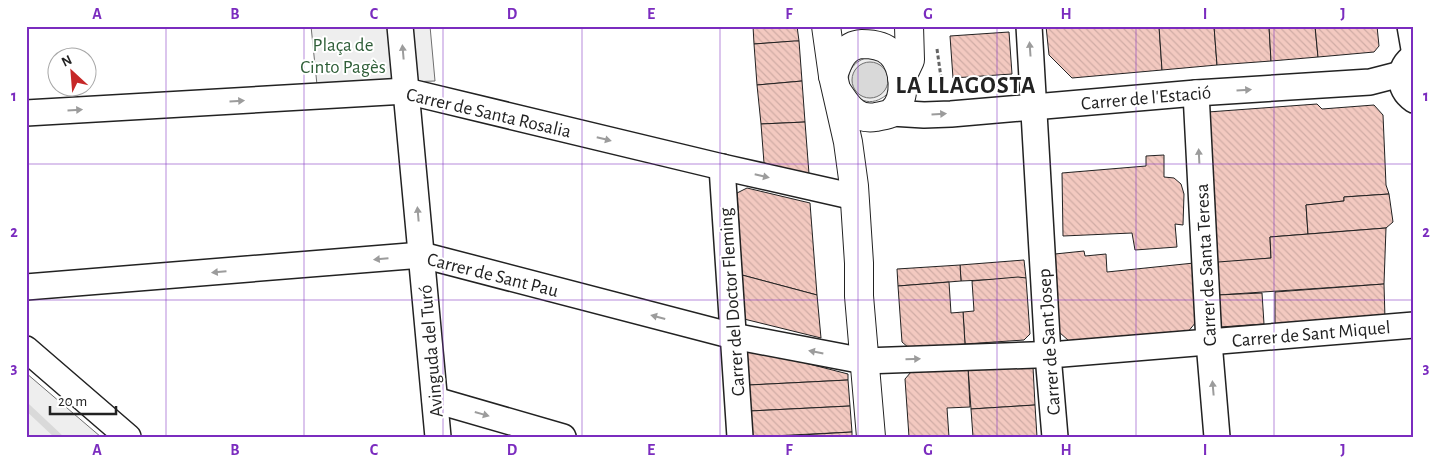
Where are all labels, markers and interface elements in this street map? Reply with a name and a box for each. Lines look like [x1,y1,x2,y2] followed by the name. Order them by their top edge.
[92,6,102,22] text: A
[230,6,240,22] text: B
[370,6,379,22] text: C
[507,6,518,22] text: D
[647,6,655,22] text: E
[785,6,793,22] text: F
[923,6,933,22] text: G
[1060,6,1072,22] text: H
[1203,6,1207,22] text: I
[1340,6,1346,22] text: J
[300,36,386,77] park label: Plaça de Cinto Pagès
[1026,41,1034,57] one-way arrow
[399,44,407,60] one-way arrow
[48,48,98,98] north arrow
[59,53,74,70] text: N
[895,74,1037,98] district label: LA LLAGOSTA
[1080,83,1212,114] street label: Carrer de l'Estació
[404,85,573,142] street label: Carrer de Santa Rosalia
[1237,85,1253,93] one-way arrow
[11,88,17,104] text: 1
[1423,88,1429,104] text: 1
[229,96,245,104] one-way arrow
[67,106,83,114] one-way arrow
[932,110,948,118] one-way arrow
[596,135,611,143] one-way arrow
[1195,148,1203,164] one-way arrow
[754,173,770,181] one-way arrow
[1193,183,1220,347] street label: Carrer de Santa Teresa
[414,206,422,222] one-way arrow
[716,206,749,397] street label: Carrer del Doctor Fleming
[10,224,18,240] text: 2
[1422,224,1430,240] text: 2
[425,250,560,301] street label: Carrer de Sant Pau
[372,255,388,263] one-way arrow
[210,268,226,276] one-way arrow
[1035,268,1064,416] street label: Carrer de Sant Josep
[416,284,447,418] street label: Avinguda del Turó
[650,312,665,320] one-way arrow
[1231,318,1391,351] street label: Carrer de Sant Miquel
[809,348,824,356] one-way arrow
[905,355,921,363] one-way arrow
[11,360,18,376] text: 3
[1423,360,1430,376] text: 3
[1208,380,1216,396] one-way arrow
[50,383,116,415] scale bar
[58,394,87,409] text: 20 m
[474,410,489,418] one-way arrow
[92,442,102,458] text: A
[230,442,240,458] text: B
[370,442,379,458] text: C
[507,442,518,458] text: D
[647,442,655,458] text: E
[785,442,793,458] text: F
[923,442,933,458] text: G
[1060,442,1072,458] text: H
[1203,442,1207,458] text: I
[1340,442,1346,458] text: J

